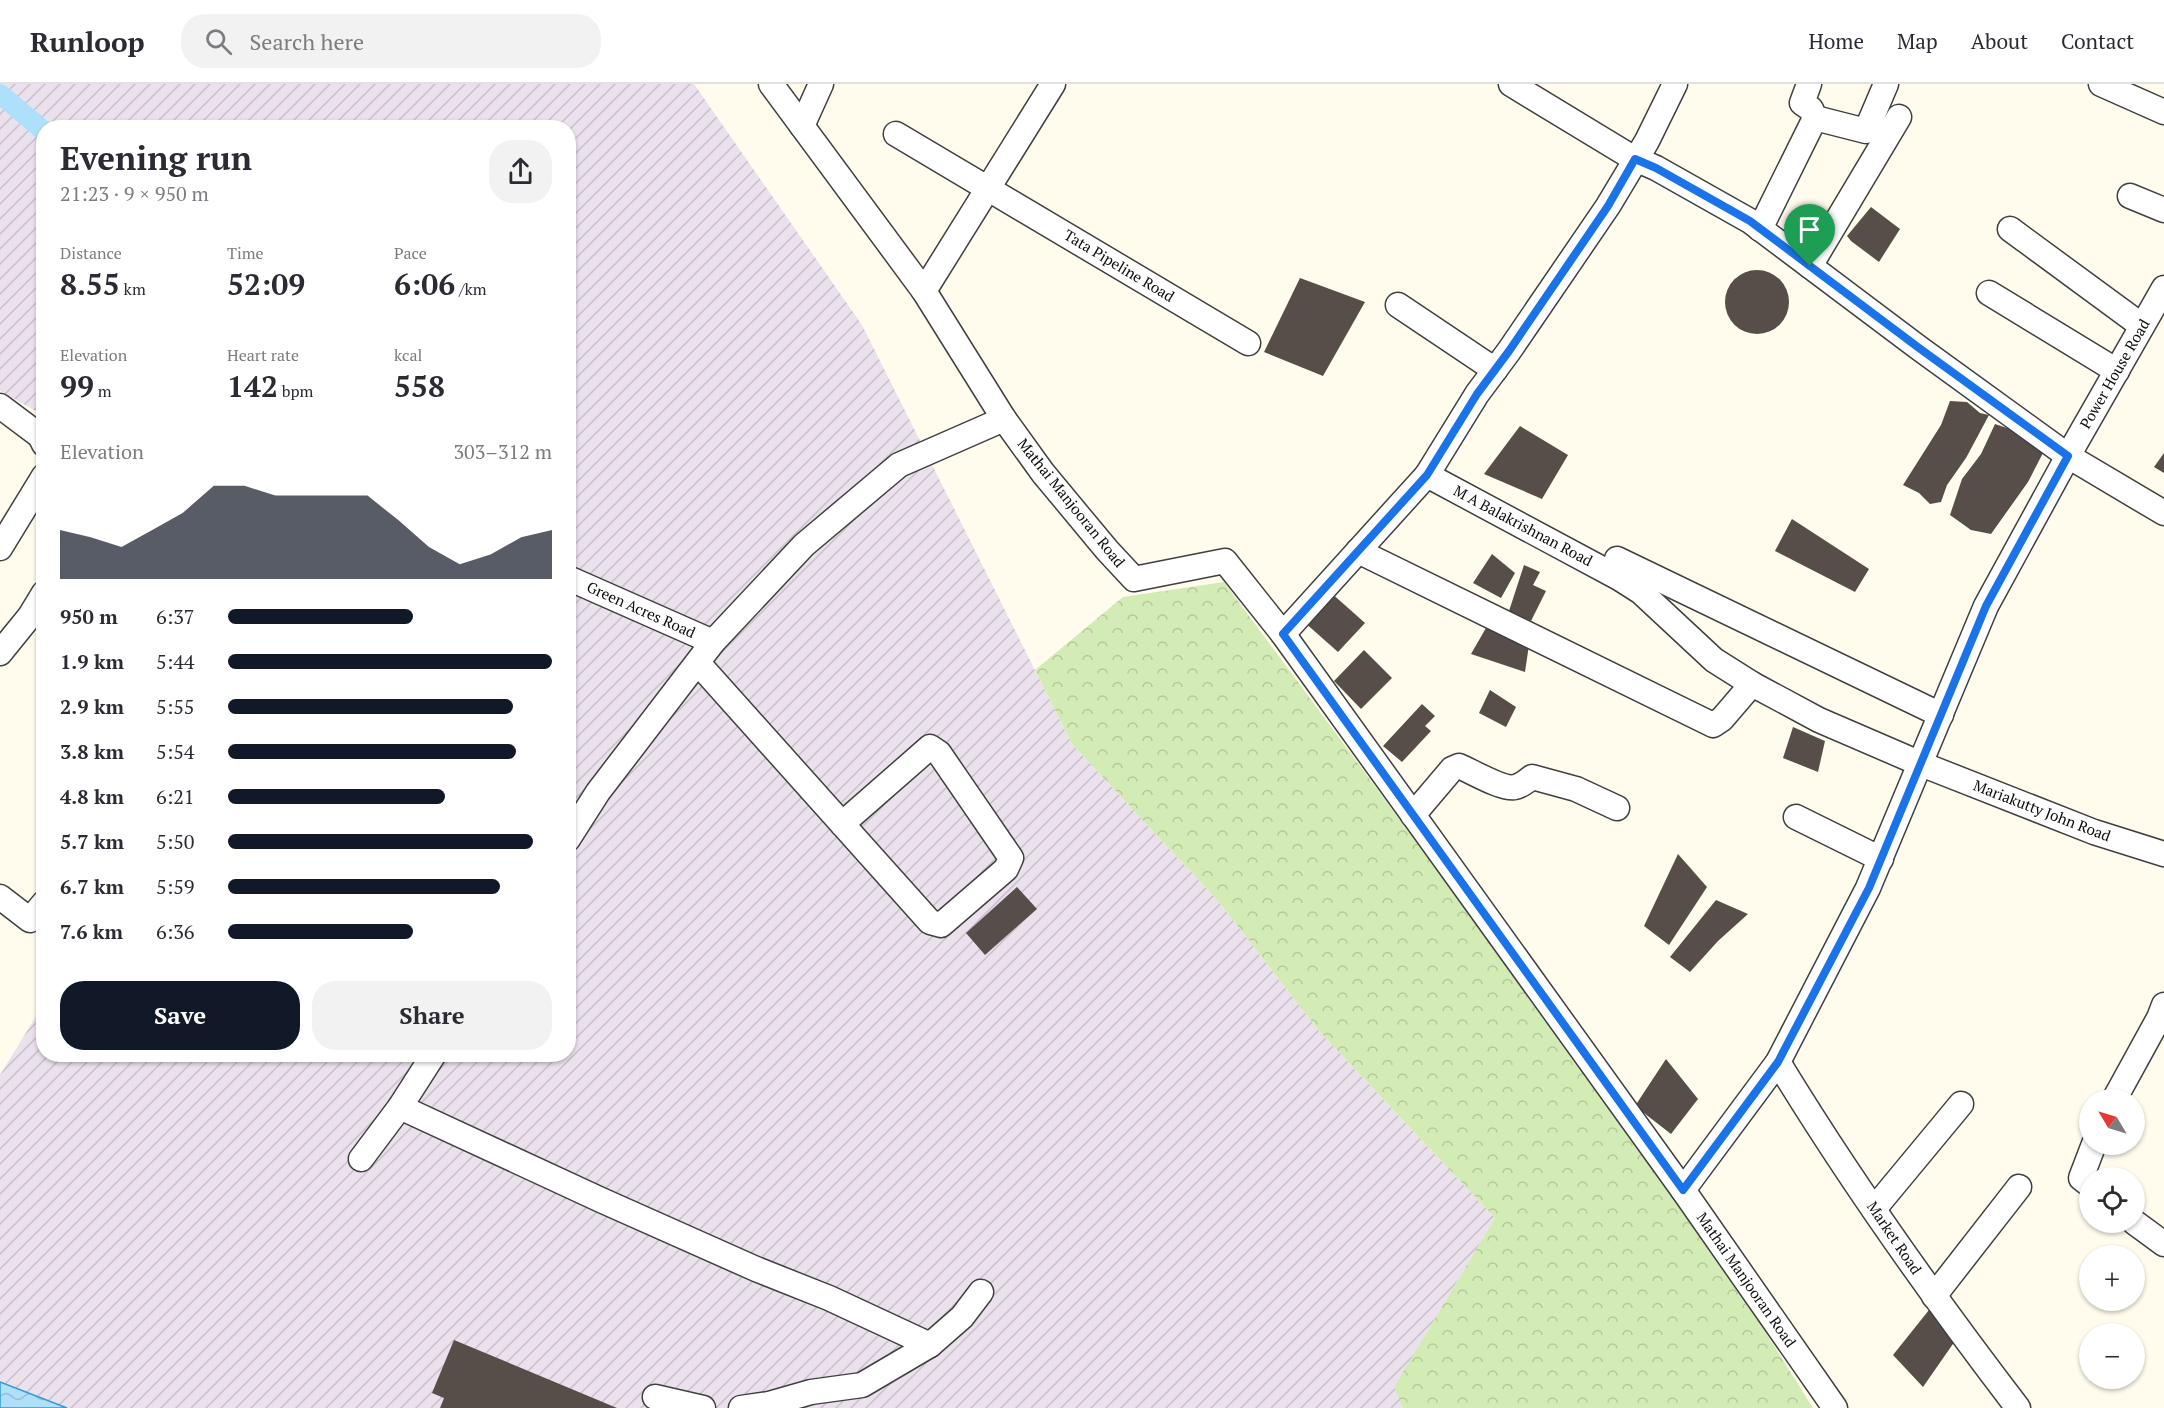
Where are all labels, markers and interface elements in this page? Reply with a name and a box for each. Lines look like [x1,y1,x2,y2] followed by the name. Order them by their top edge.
[181,14,601,68] search box
[30,23,145,60] text: Runloop
[202,25,235,58] icon: search
[250,27,364,56] text: Search here
[1808,27,1864,55] text: Home
[1897,27,1938,55] text: Map
[1971,27,2028,55] text: About
[2061,27,2134,55] text: Contact
[60,136,252,179] text: Evening run
[489,140,552,203] button: share
[60,180,209,207] text: 21:23 · 9 × 950 m
[1784,204,1835,266] pin
[1793,213,1826,246] icon: arrive
[1061,224,1178,306] street label: Tata Pipeline Road
[60,242,122,264] text: Distance
[227,242,264,264] text: Time
[394,242,427,264] text: Pace
[60,264,120,304] text: 8.55
[227,264,305,304] text: 52:09
[394,264,455,304] text: 6:06
[120,278,146,300] text: km
[455,278,487,300] text: /km
[2075,315,2154,432] street label: Power House Road
[60,344,127,366] text: Elevation
[227,344,299,366] text: Heart rate
[394,344,422,366] text: kcal
[60,366,94,406] text: 99
[227,366,278,406] text: 142
[394,366,445,406] text: 558
[94,380,112,402] text: m
[278,380,313,402] text: bpm
[1014,434,1130,571] street label: Mathai Manjooran Road
[60,438,144,465] text: Elevation
[453,438,552,465] text: 303–312 m
[1450,480,1596,570] street label: M A Balakrishnan Road
[584,576,699,642] street label: Green Acres Road
[60,603,118,630] text: 950 m
[156,603,195,630] text: 6:37
[60,648,124,675] text: 1.9 km
[156,648,195,675] text: 5:44
[60,693,124,720] text: 2.9 km
[156,693,195,720] text: 5:55
[60,738,124,765] text: 3.8 km
[156,738,195,765] text: 5:54
[1971,775,2114,845] street label: Mariakutty John Road
[60,783,124,810] text: 4.8 km
[156,783,195,810] text: 6:21
[60,828,124,855] text: 5.7 km
[156,828,195,855] text: 5:50
[60,873,124,900] text: 6.7 km
[156,873,195,900] text: 5:59
[60,918,123,945] text: 7.6 km
[156,918,195,945] text: 6:36
[60,981,300,1050] button: Save
[312,981,552,1050] button: Share
[2079,1089,2145,1155] north arrow
[2079,1089,2145,1389] map controls
[2079,1167,2145,1233] button: locate
[1863,1197,1927,1278] street label: Market Road
[1693,1208,1801,1351] street label: Mathai Manjooran Road
[2079,1245,2145,1311] button: +
[2079,1323,2145,1389] button: −

